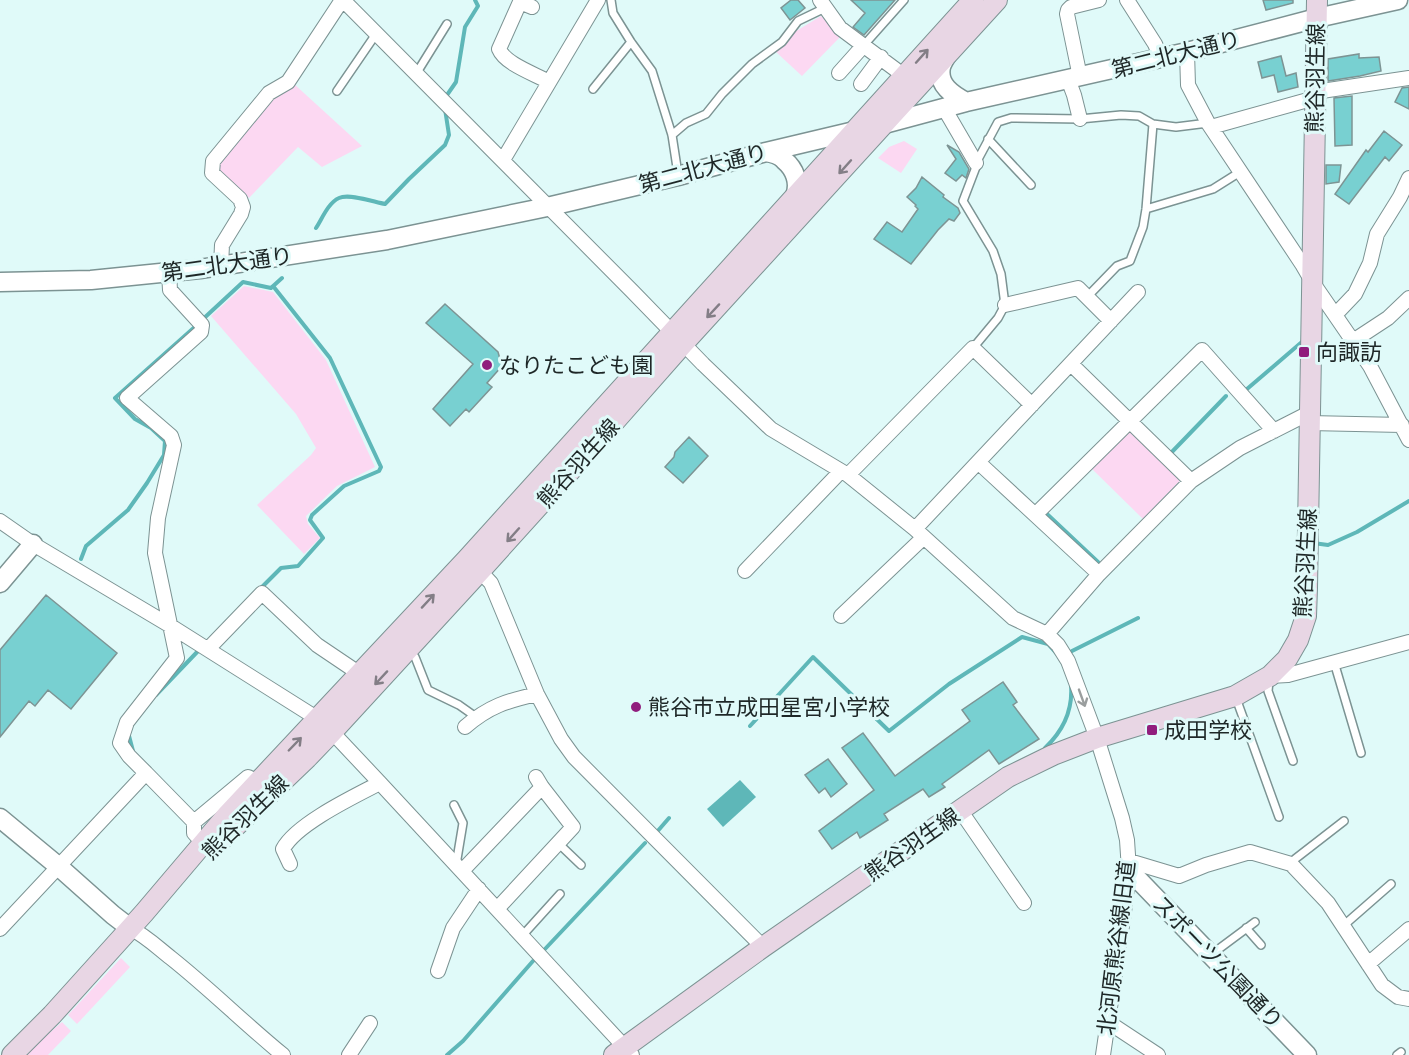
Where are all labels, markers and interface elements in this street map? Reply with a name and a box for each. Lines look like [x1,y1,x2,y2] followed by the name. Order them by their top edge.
[1108,23,1244,87] street label: 第二北大通り
[1299,23,1334,133] street label: 熊谷羽生線
[915,49,929,64] one-way arrow
[635,136,771,202] street label: 第二北大通り
[838,159,852,174] one-way arrow
[160,240,295,291] street label: 第二北大通り
[706,303,720,318] one-way arrow
[1316,337,1382,370] place label: 向諏訪
[1297,345,1311,359] marker: 向諏訪
[499,350,653,383] place label: なりたこども園
[480,358,494,372] marker: なりたこども園
[530,412,628,516] street label: 熊谷羽生線
[1287,507,1326,619] street label: 熊谷羽生線
[506,527,520,542] one-way arrow
[420,594,434,609] one-way arrow
[374,670,388,685] one-way arrow
[1077,688,1088,706] one-way arrow
[648,692,890,725] place label: 熊谷市立成田星宮小学校
[629,700,643,714] marker: 熊谷市立成田星宮小学校
[1164,715,1252,748] place label: 成田学校
[1145,723,1159,737] marker: 成田学校
[287,736,302,751] one-way arrow
[195,768,297,868] street label: 熊谷羽生線
[858,800,967,890] street label: 熊谷羽生線
[1090,859,1145,1038] street label: 北河原熊谷線旧道
[1144,888,1290,1038] street label: スポーツ公園通り

